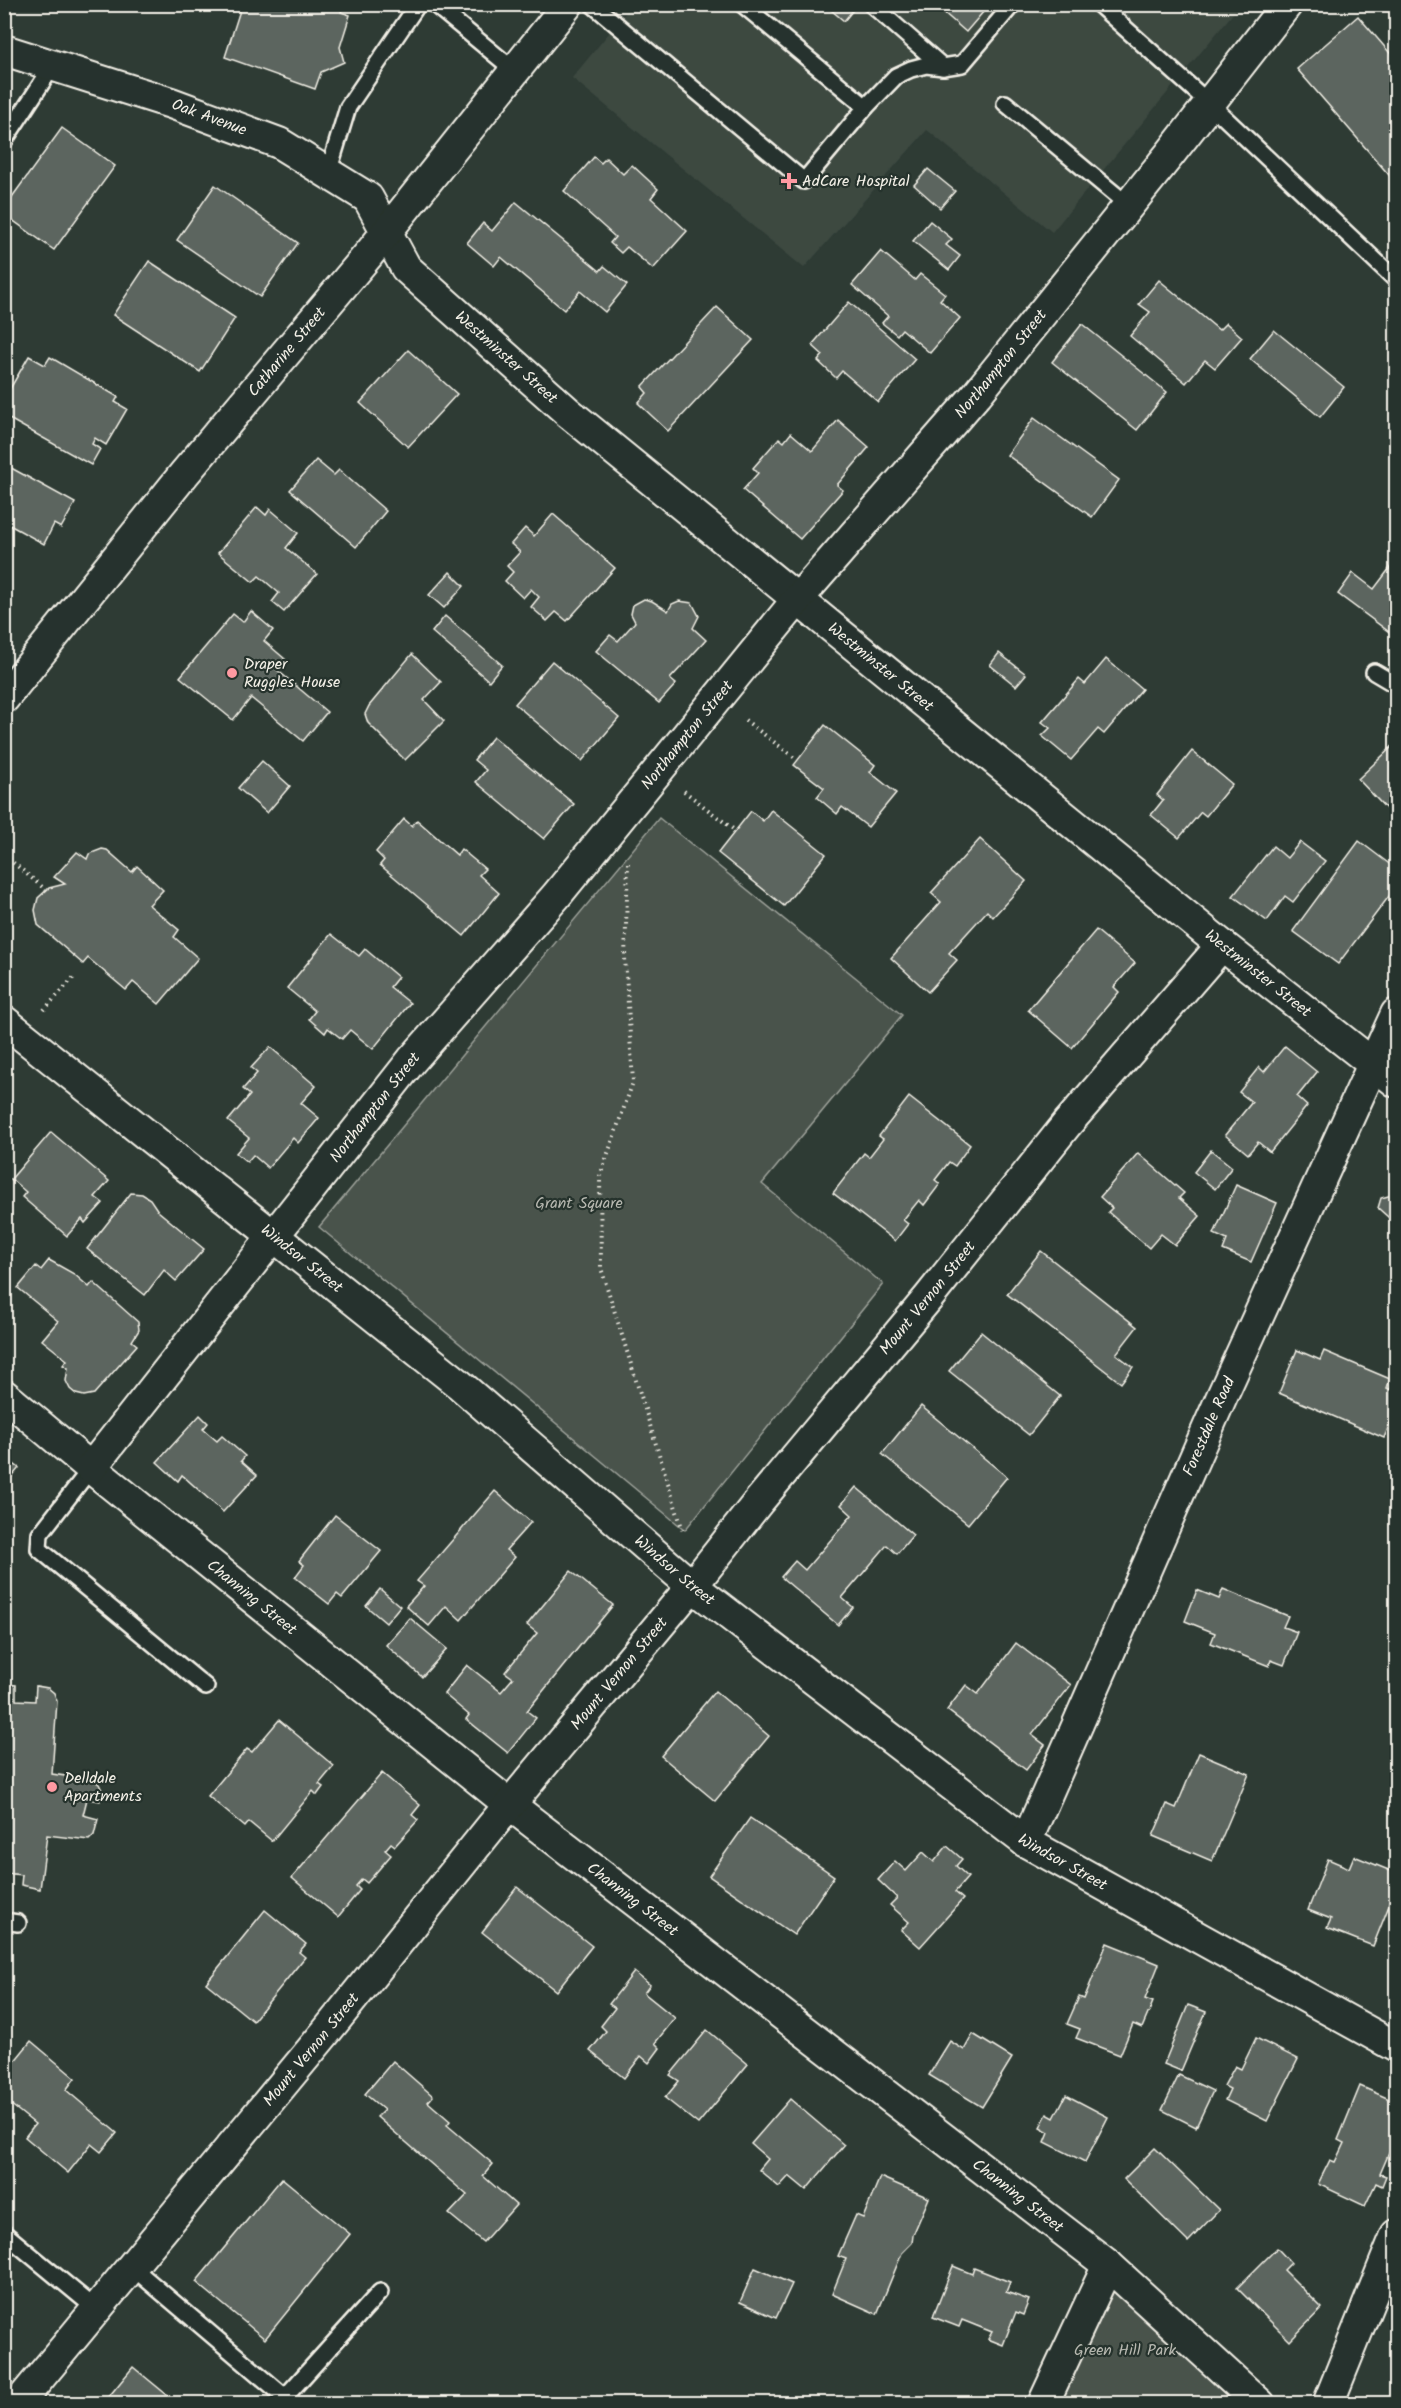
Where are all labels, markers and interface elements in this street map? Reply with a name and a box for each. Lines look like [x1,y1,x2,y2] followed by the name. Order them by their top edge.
[168,92,250,143] street label: Oak Avenue
[802,169,910,194] place label: AdCare Hospital
[780,172,798,190] marker: AdCare Hospital
[241,301,333,402] street label: Catharine Street
[948,303,1054,424] street label: Northampton Street
[449,305,564,411] street label: Westminster Street
[822,616,940,718] street label: Westminster Street
[244,652,340,695] place label: Draper Ruggles House
[225,666,239,680] marker: Draper Ruggles House
[635,674,740,795] street label: Northampton Street
[1199,923,1318,1024] street label: Westminster Street
[323,1046,427,1168] street label: Northampton Street
[535,1191,623,1216] park label: Grant Square
[255,1218,349,1300] street label: Windsor Street
[873,1235,982,1361] street label: Mount Vernon Street
[1176,1372,1242,1480] street label: Forestdale Road
[629,1529,721,1612] street label: Windsor Street
[201,1553,303,1642] street label: Channing Street
[564,1611,674,1736] street label: Mount Vernon Street
[64,1766,142,1809] place label: Delldale Apartments
[45,1780,59,1794] marker: Delldale Apartments
[1012,1827,1113,1898] street label: Windsor Street
[582,1856,684,1943] street label: Channing Street
[257,1986,366,2112] street label: Mount Vernon Street
[967,2152,1070,2240] street label: Channing Street
[1074,2338,1177,2363] park label: Green Hill Park

